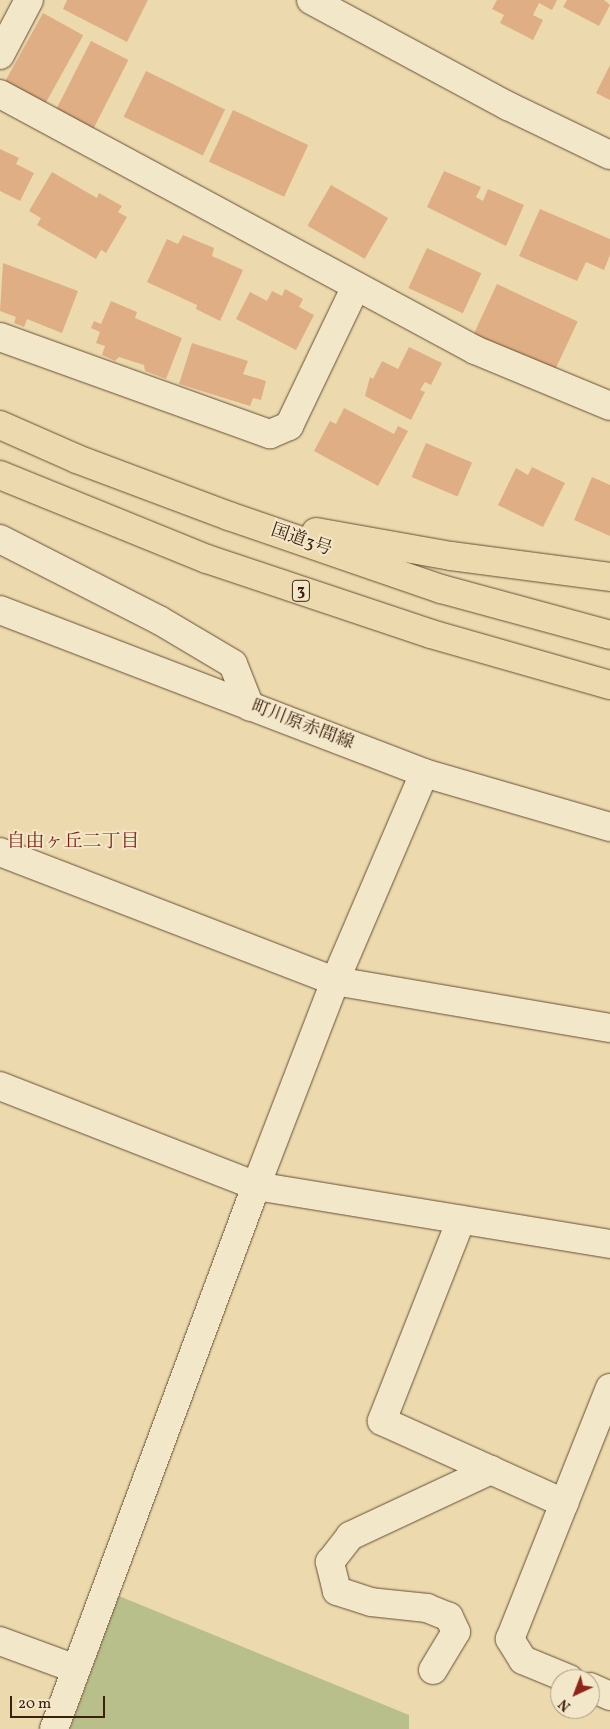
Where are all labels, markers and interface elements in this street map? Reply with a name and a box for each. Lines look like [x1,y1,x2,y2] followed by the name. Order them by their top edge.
[268,520,334,562] street label: 国道3号
[291,578,311,604] road number: 3
[248,697,356,755] street label: 町川原赤間線
[7,832,139,854] district label: 自由ヶ丘二丁目
[550,1669,600,1719] north arrow
[12,1686,108,1718] scale bar
[18,1694,51,1715] text: 20 m
[555,1694,575,1715] text: N

